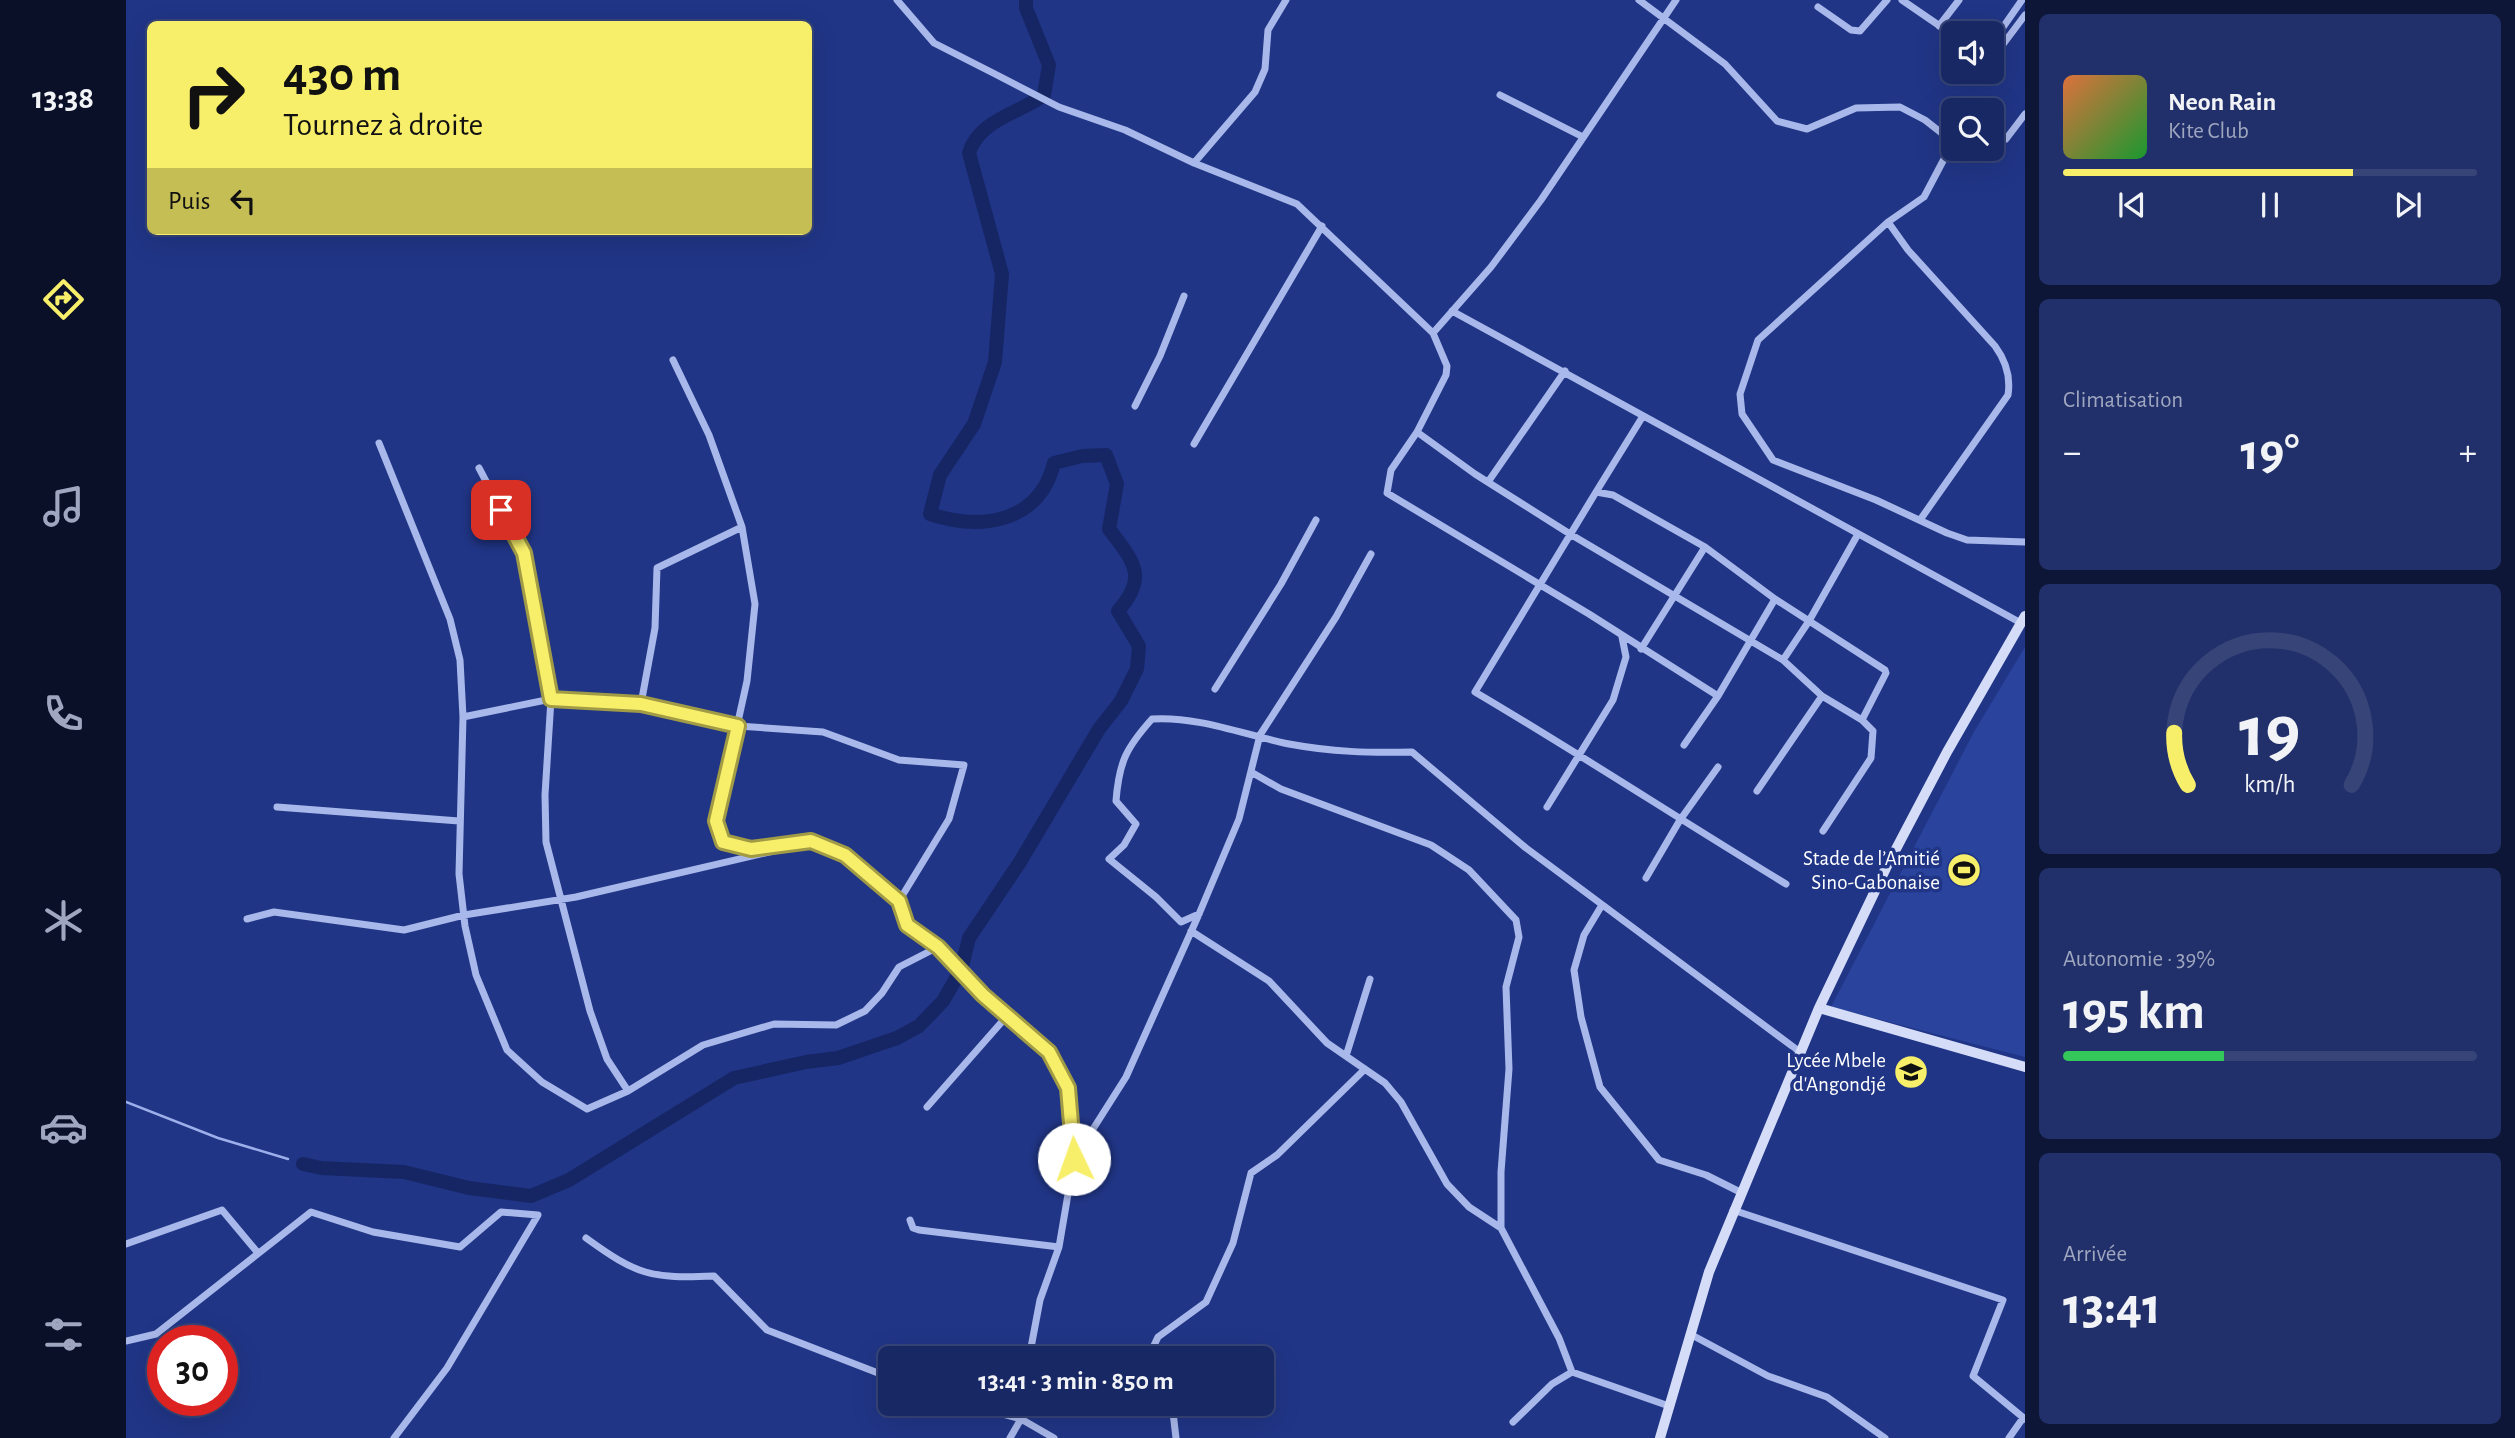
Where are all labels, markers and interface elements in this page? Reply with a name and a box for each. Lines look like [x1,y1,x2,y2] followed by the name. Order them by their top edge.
[1941,21,2004,161] map controls
[1941,21,2004,84] button: sound
[168,49,259,140] icon: right
[283,51,401,100] text: 430 m
[32,82,94,114] text: 13:38
[2168,89,2276,115] text: Neon Rain
[1941,98,2004,161] button: search
[283,109,483,141] text: Tournez à droite
[2168,120,2249,143] text: Kite Club
[224,182,262,220] icon: left
[2113,186,2151,224] icon: previous
[2251,186,2289,224] icon: pause
[2389,186,2427,224] icon: next
[168,188,210,214] text: Puis
[39,275,88,324] icon: directions
[2063,389,2183,412] text: Climatisation
[2240,427,2300,479] text: 19°
[2063,434,2081,472] text: −
[2459,434,2477,472] text: +
[471,480,531,540] pin
[39,482,88,531] icon: music
[482,491,520,529] icon: arrive
[39,689,88,738] icon: phone
[2239,697,2301,770] text: 19
[2244,772,2296,797] text: km/h
[1803,848,1940,893] place label: Stade de l’Amitié Sino-Gabonaise
[1945,851,1983,889] sports icon: Stade de l’Amitié Sino-Gabonaise
[39,896,88,945] icon: climate
[2063,948,2215,971] text: Autonomie · 39%
[2063,986,2205,1038] text: 195 km
[1786,1050,1886,1095] place label: Lycée Mbele d'Angondjé
[1892,1053,1930,1091] school or university icon: Lycée Mbele d'Angondjé
[39,1103,88,1152] icon: car
[1037,1122,1111,1196] position arrow
[2063,1243,2127,1266] text: Arrivée
[2063,1281,2161,1333] text: 13:41
[39,1310,88,1359] icon: filters
[147,1325,238,1416] speed limit sign: 30
[978,1368,1174,1394] text: 13:41 · 3 min · 850 m

